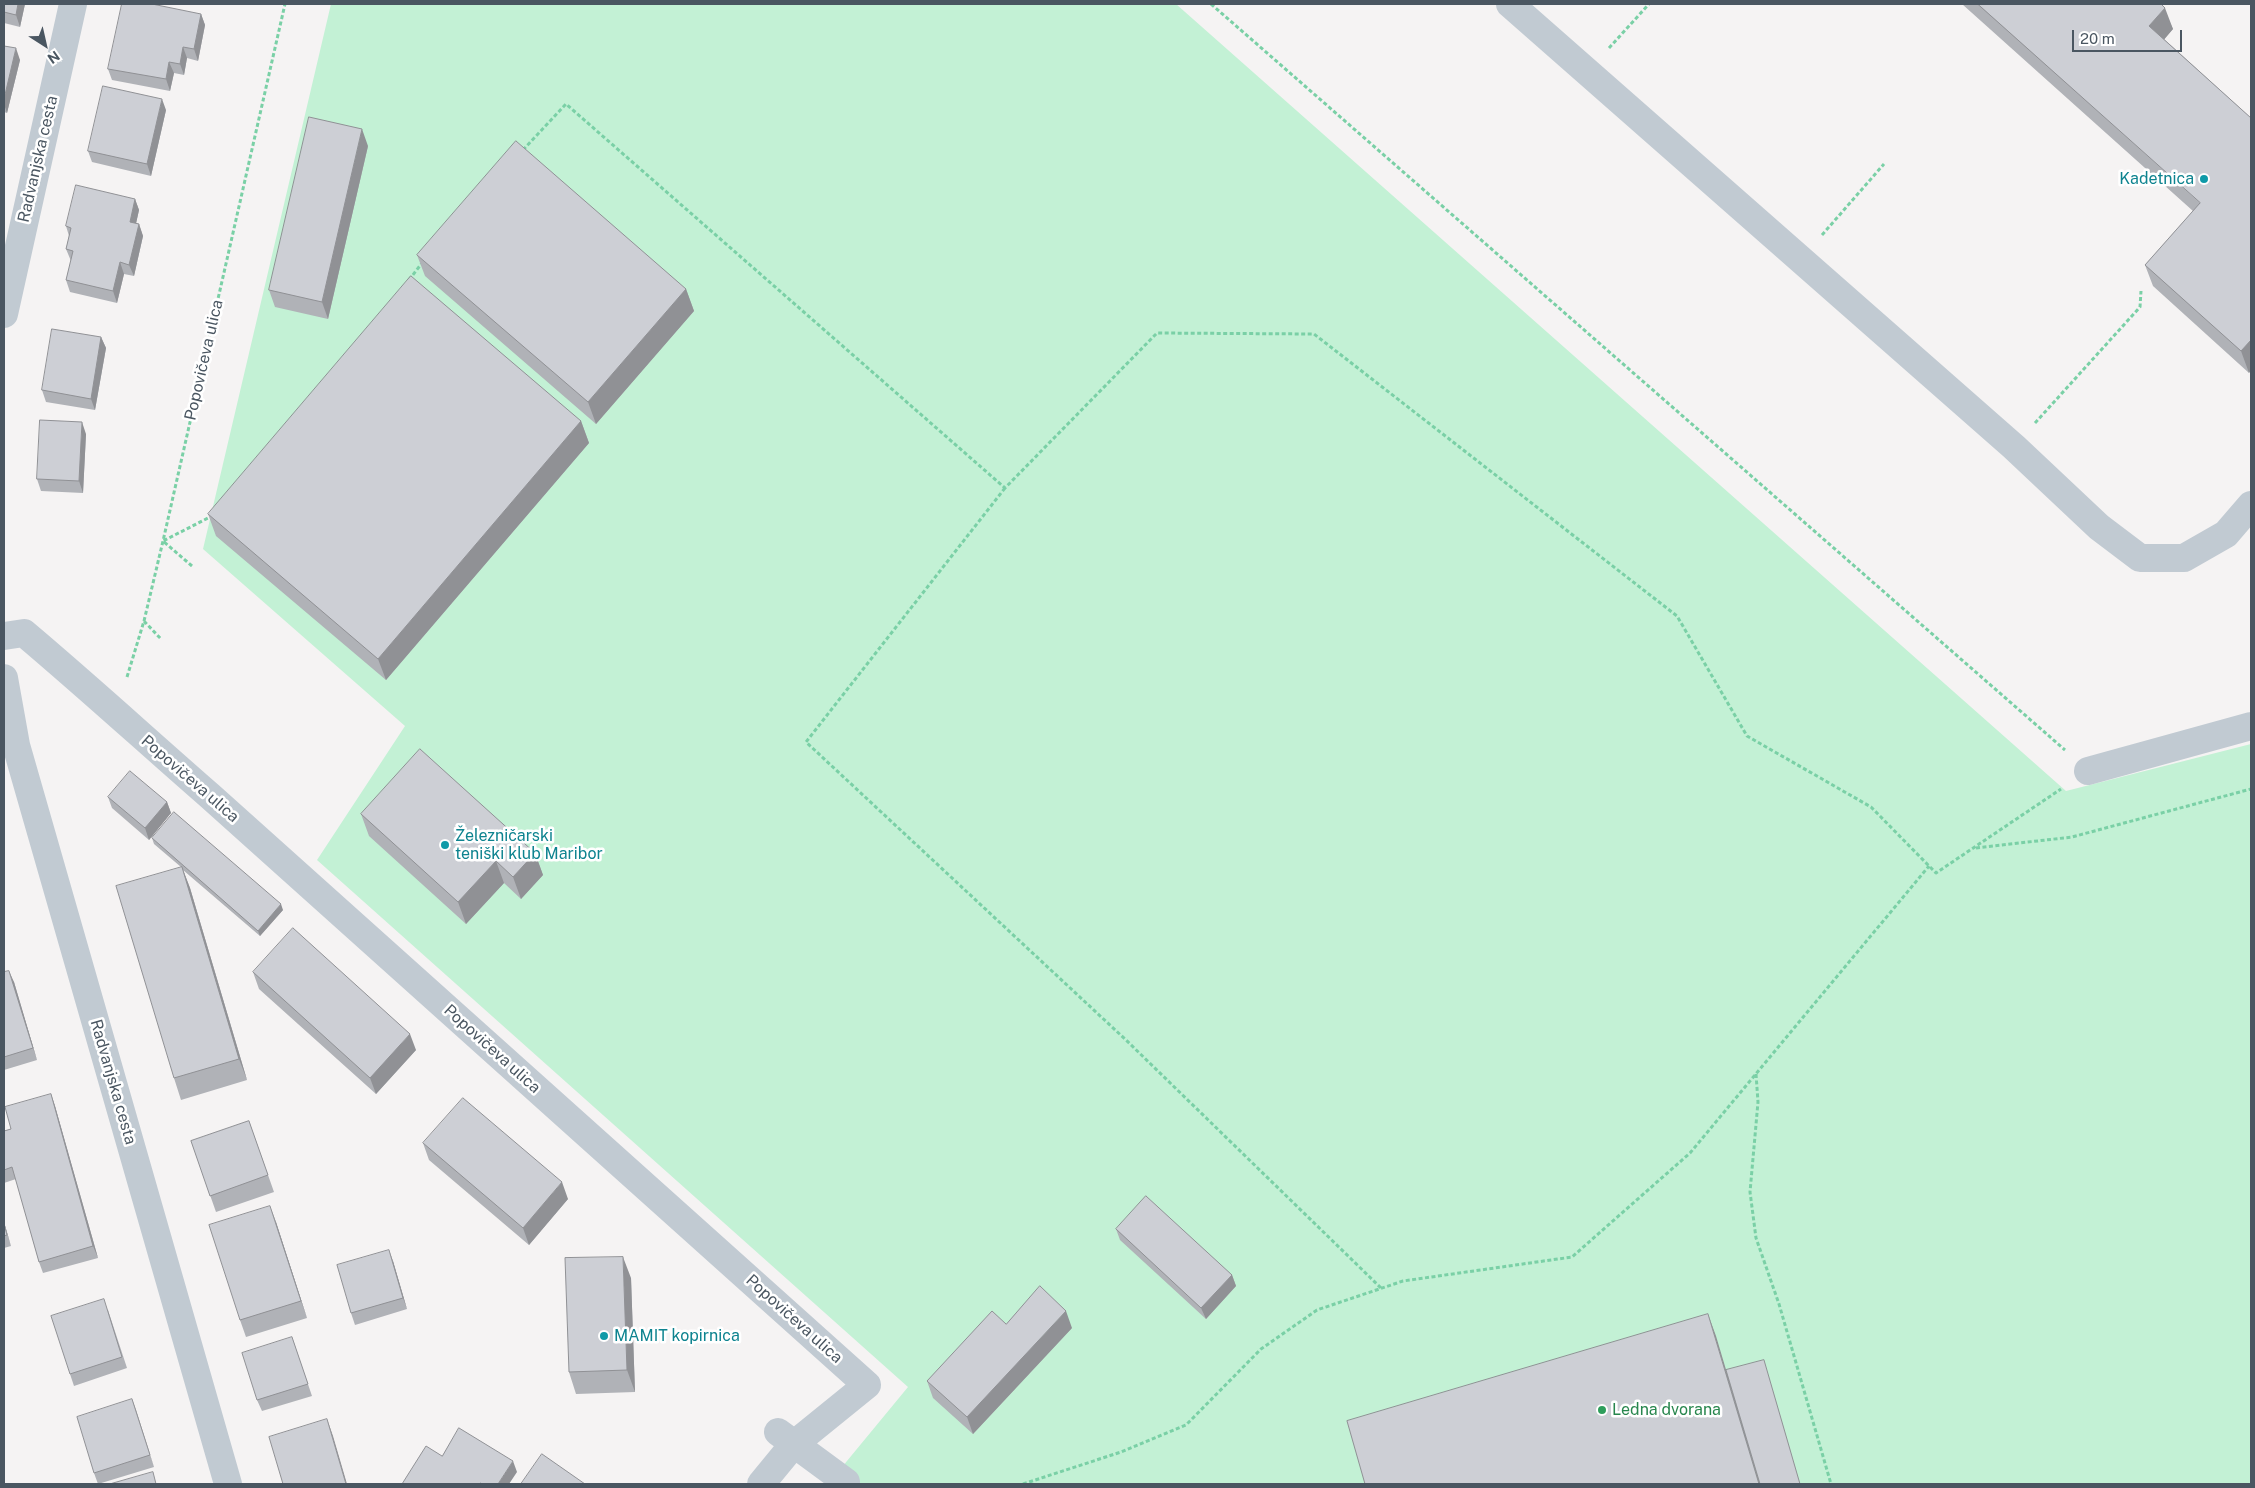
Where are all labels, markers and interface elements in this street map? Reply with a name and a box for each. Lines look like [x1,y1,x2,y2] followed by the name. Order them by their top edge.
[20,20,70,70] north arrow
[2075,20,2185,52] scale bar
[2080,30,2115,47] text: 20 m
[45,48,63,67] text: N
[14,94,62,224] street label: Radvanjska cesta
[2119,169,2194,189] place label: Kadetnica
[2198,173,2210,185] marker: Kadetnica
[181,298,227,422] street label: Popovičeva ulica
[137,731,243,827] street label: Popovičeva ulica
[455,826,603,864] place label: Železničarski teniški klub Maribor
[439,839,451,851] marker: Železničarski teniški klub Maribor
[440,1001,544,1097] street label: Popovičeva ulica
[86,1017,140,1147] street label: Radvanjska cesta
[742,1271,846,1367] street label: Popovičeva ulica
[614,1326,740,1346] place label: MAMIT kopirnica
[598,1330,610,1342] marker: MAMIT kopirnica
[1612,1400,1721,1420] place label: Ledna dvorana
[1596,1404,1608,1416] marker: Ledna dvorana

